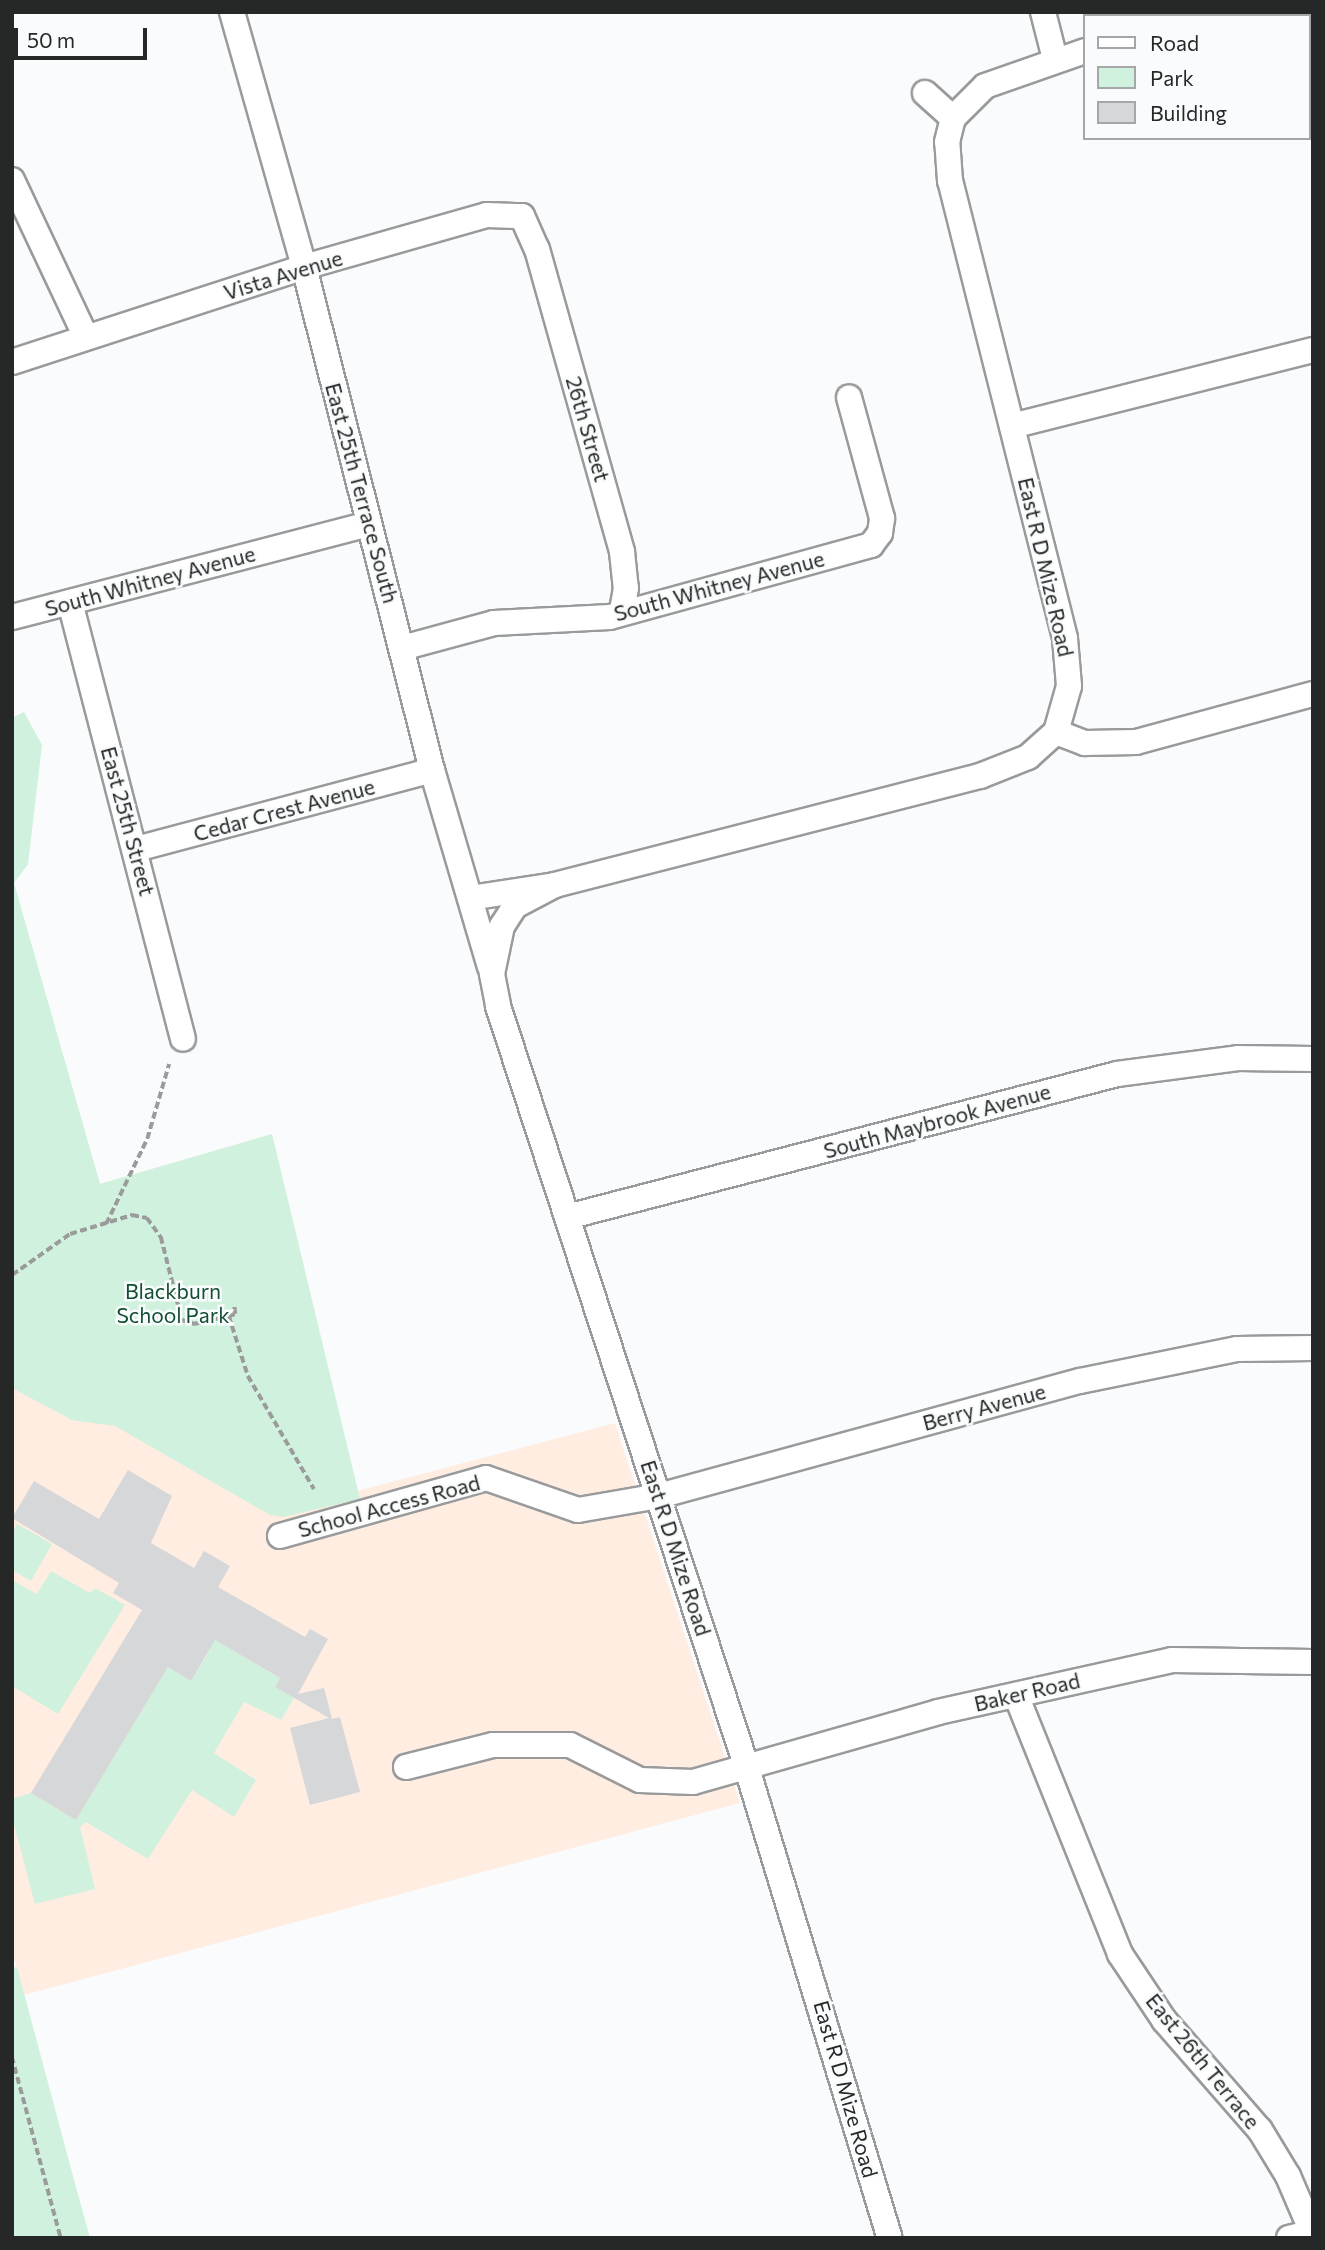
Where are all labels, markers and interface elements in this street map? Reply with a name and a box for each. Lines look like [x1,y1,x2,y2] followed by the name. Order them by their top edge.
[18,14,150,58] scale bar
[1084,14,1311,140] legend
[27,27,75,52] text: 50 m
[1150,30,1199,55] text: Road
[1150,65,1194,90] text: Park
[1150,100,1227,125] text: Building
[221,245,345,305] street label: Vista Avenue
[561,373,615,485] street label: 26th Street
[320,380,404,606] street label: East 25th Terrace South
[1013,475,1079,659] street label: East R D Mize Road
[42,541,258,621] street label: South Whitney Avenue
[611,546,827,626] street label: South Whitney Avenue
[96,744,160,898] street label: East 25th Street
[191,774,377,846] street label: Cedar Crest Avenue
[821,1079,1053,1163] street label: South Maybrook Avenue
[116,1278,230,1328] park label: Blackburn School Park
[920,1378,1048,1436] street label: Berry Avenue
[636,1457,716,1639] street label: East R D Mize Road
[295,1470,483,1542] street label: School Access Road
[972,1668,1082,1716] street label: Baker Road
[1141,1988,1265,2134] street label: East 26th Terrace
[809,1997,883,2181] street label: East R D Mize Road

